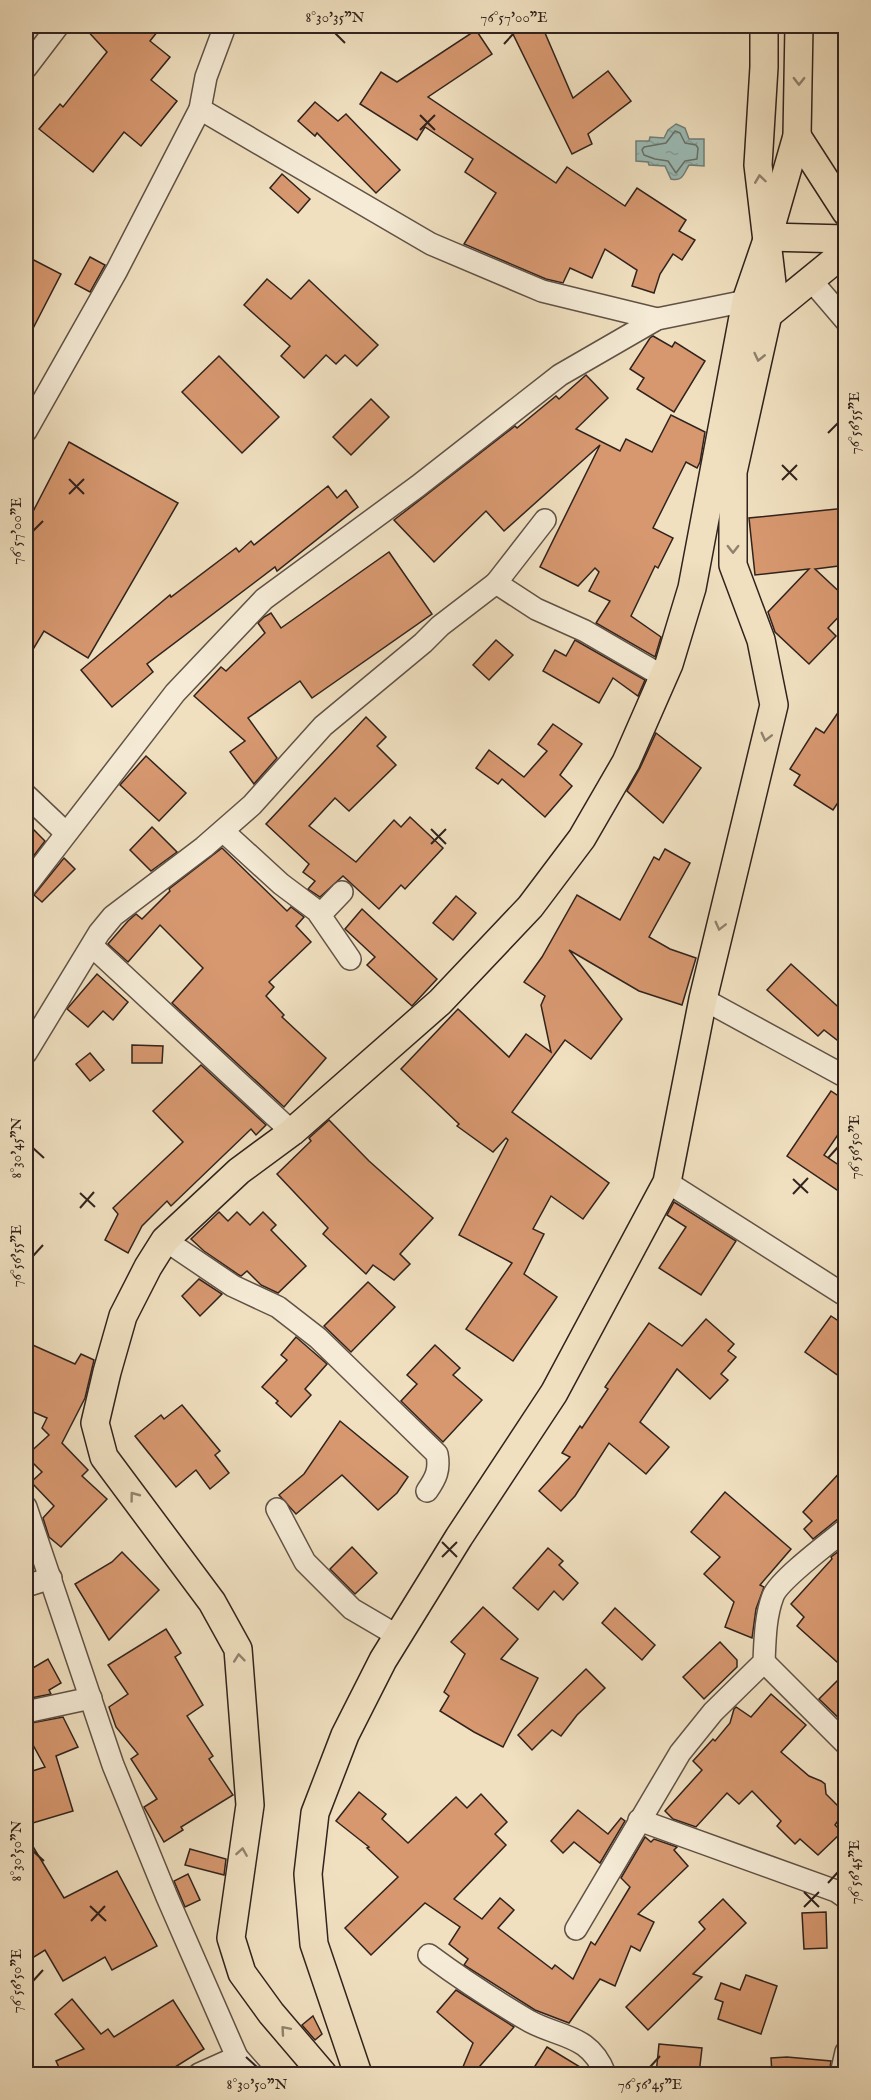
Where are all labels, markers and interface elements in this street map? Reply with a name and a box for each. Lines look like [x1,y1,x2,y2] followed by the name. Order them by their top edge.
[305,8,365,27] text: 8°30'35"N
[480,8,548,27] text: 76°57'00"E
[793,76,805,85] one-way arrow
[754,174,766,184] one-way arrow
[754,352,767,362] one-way arrow
[845,392,864,454] text: 76°56'55"E
[7,497,26,565] text: 76°57'00"E
[727,544,739,553] one-way arrow
[761,731,774,741] one-way arrow
[715,921,728,931] one-way arrow
[845,1115,864,1179] text: 76°56'50"E
[7,1118,26,1178] text: 8°30'45"N
[7,1225,26,1287] text: 76°56'55"E
[130,1491,141,1502] one-way arrow
[233,1654,246,1663] one-way arrow
[7,1821,26,1881] text: 8°30'50"N
[845,1840,864,1904] text: 76°56'45"E
[236,1848,248,1857] one-way arrow
[7,1949,26,2013] text: 76°56'50"E
[281,2026,292,2037] one-way arrow
[227,2075,287,2094] text: 8°30'50"N
[618,2075,682,2094] text: 76°56'45"E

